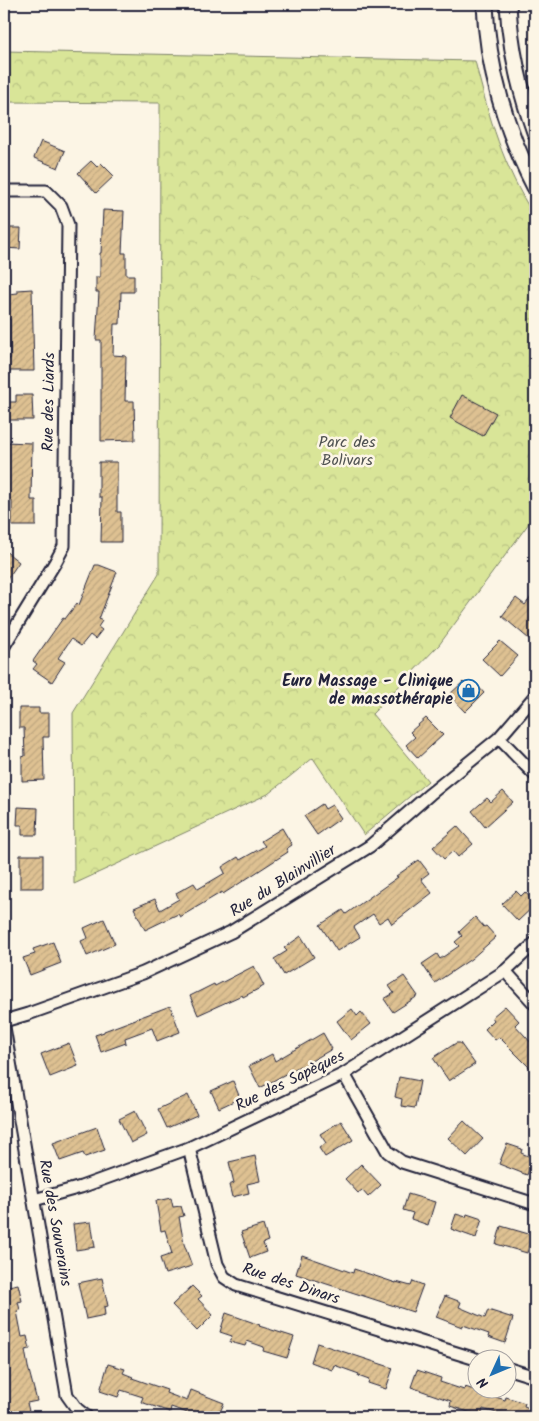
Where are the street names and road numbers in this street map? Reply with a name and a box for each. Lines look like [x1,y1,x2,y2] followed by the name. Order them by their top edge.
[36,352,62,452] street label: Rue des Liards
[225,837,343,924] street label: Rue du Blainvillier
[231,1044,349,1118] street label: Rue des Sapèques
[32,1158,78,1289] street label: Rue des Souverains
[239,1256,343,1312] street label: Rue des Dinars

